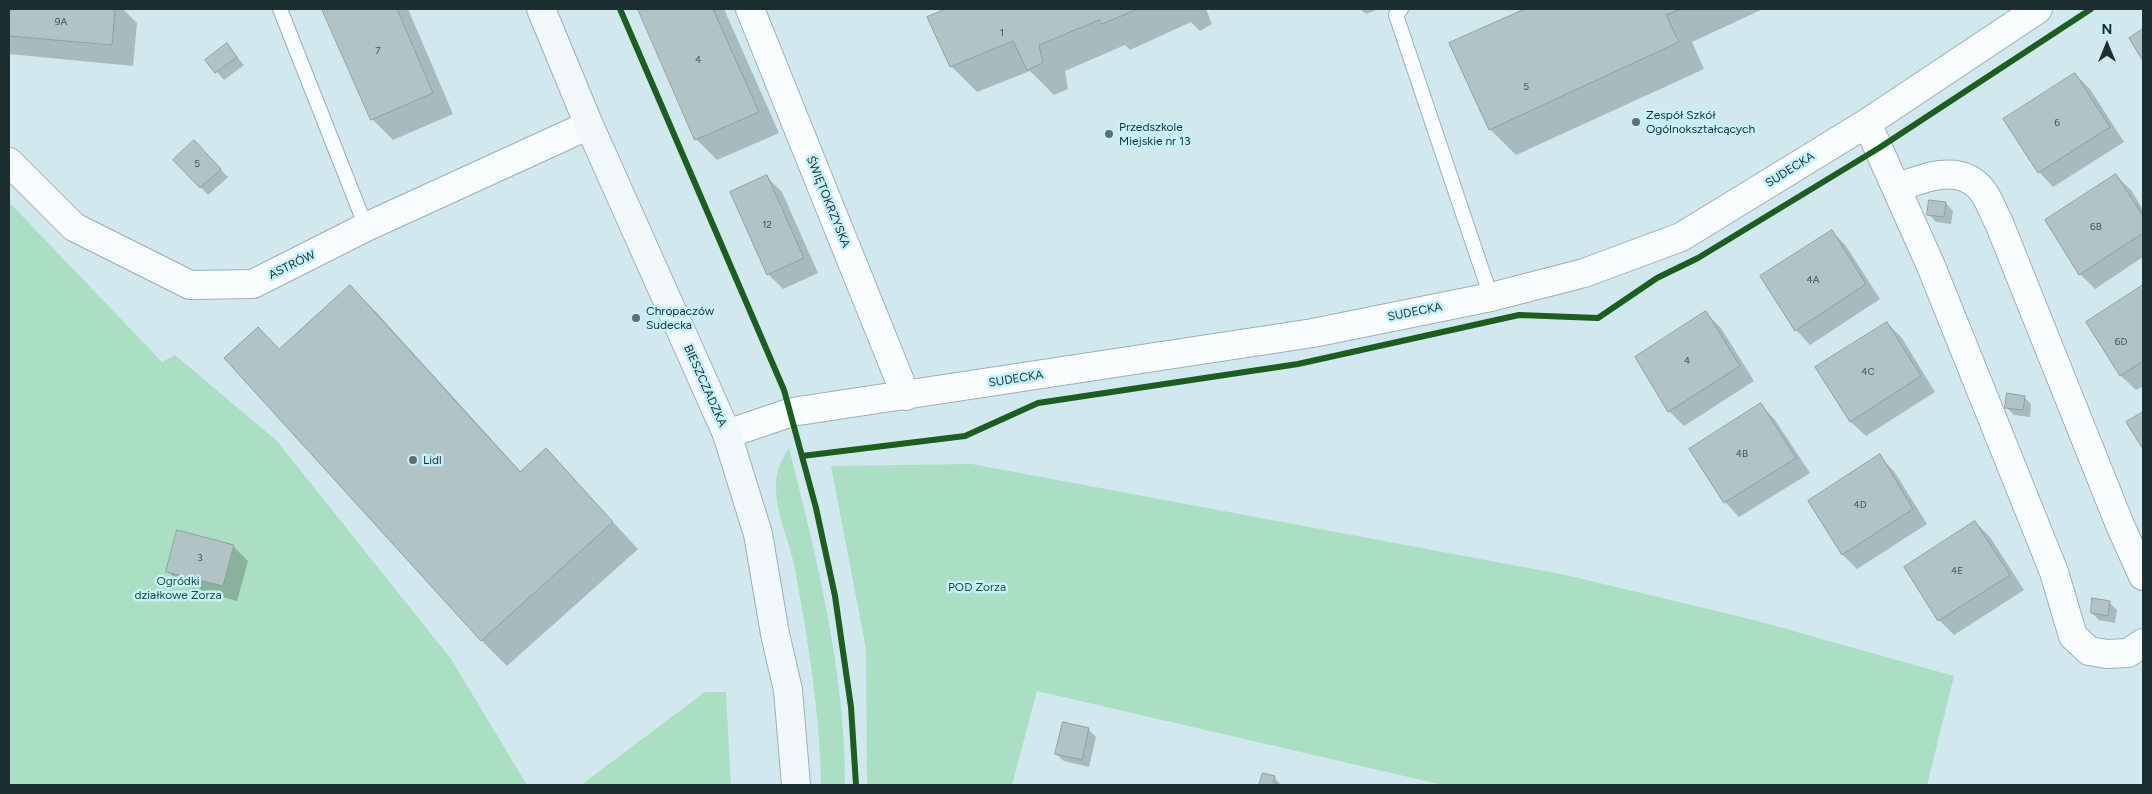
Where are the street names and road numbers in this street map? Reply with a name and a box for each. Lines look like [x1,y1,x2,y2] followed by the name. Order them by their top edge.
[1763,149,1817,191] street label: SUDECKA
[803,154,853,250] street label: ŚWIĘTOKRZYSKA
[266,247,318,283] street label: ASTRÓW
[1386,300,1444,324] street label: SUDECKA
[680,343,730,429] street label: BIESZCZADZKA
[988,368,1044,390] street label: SUDECKA

